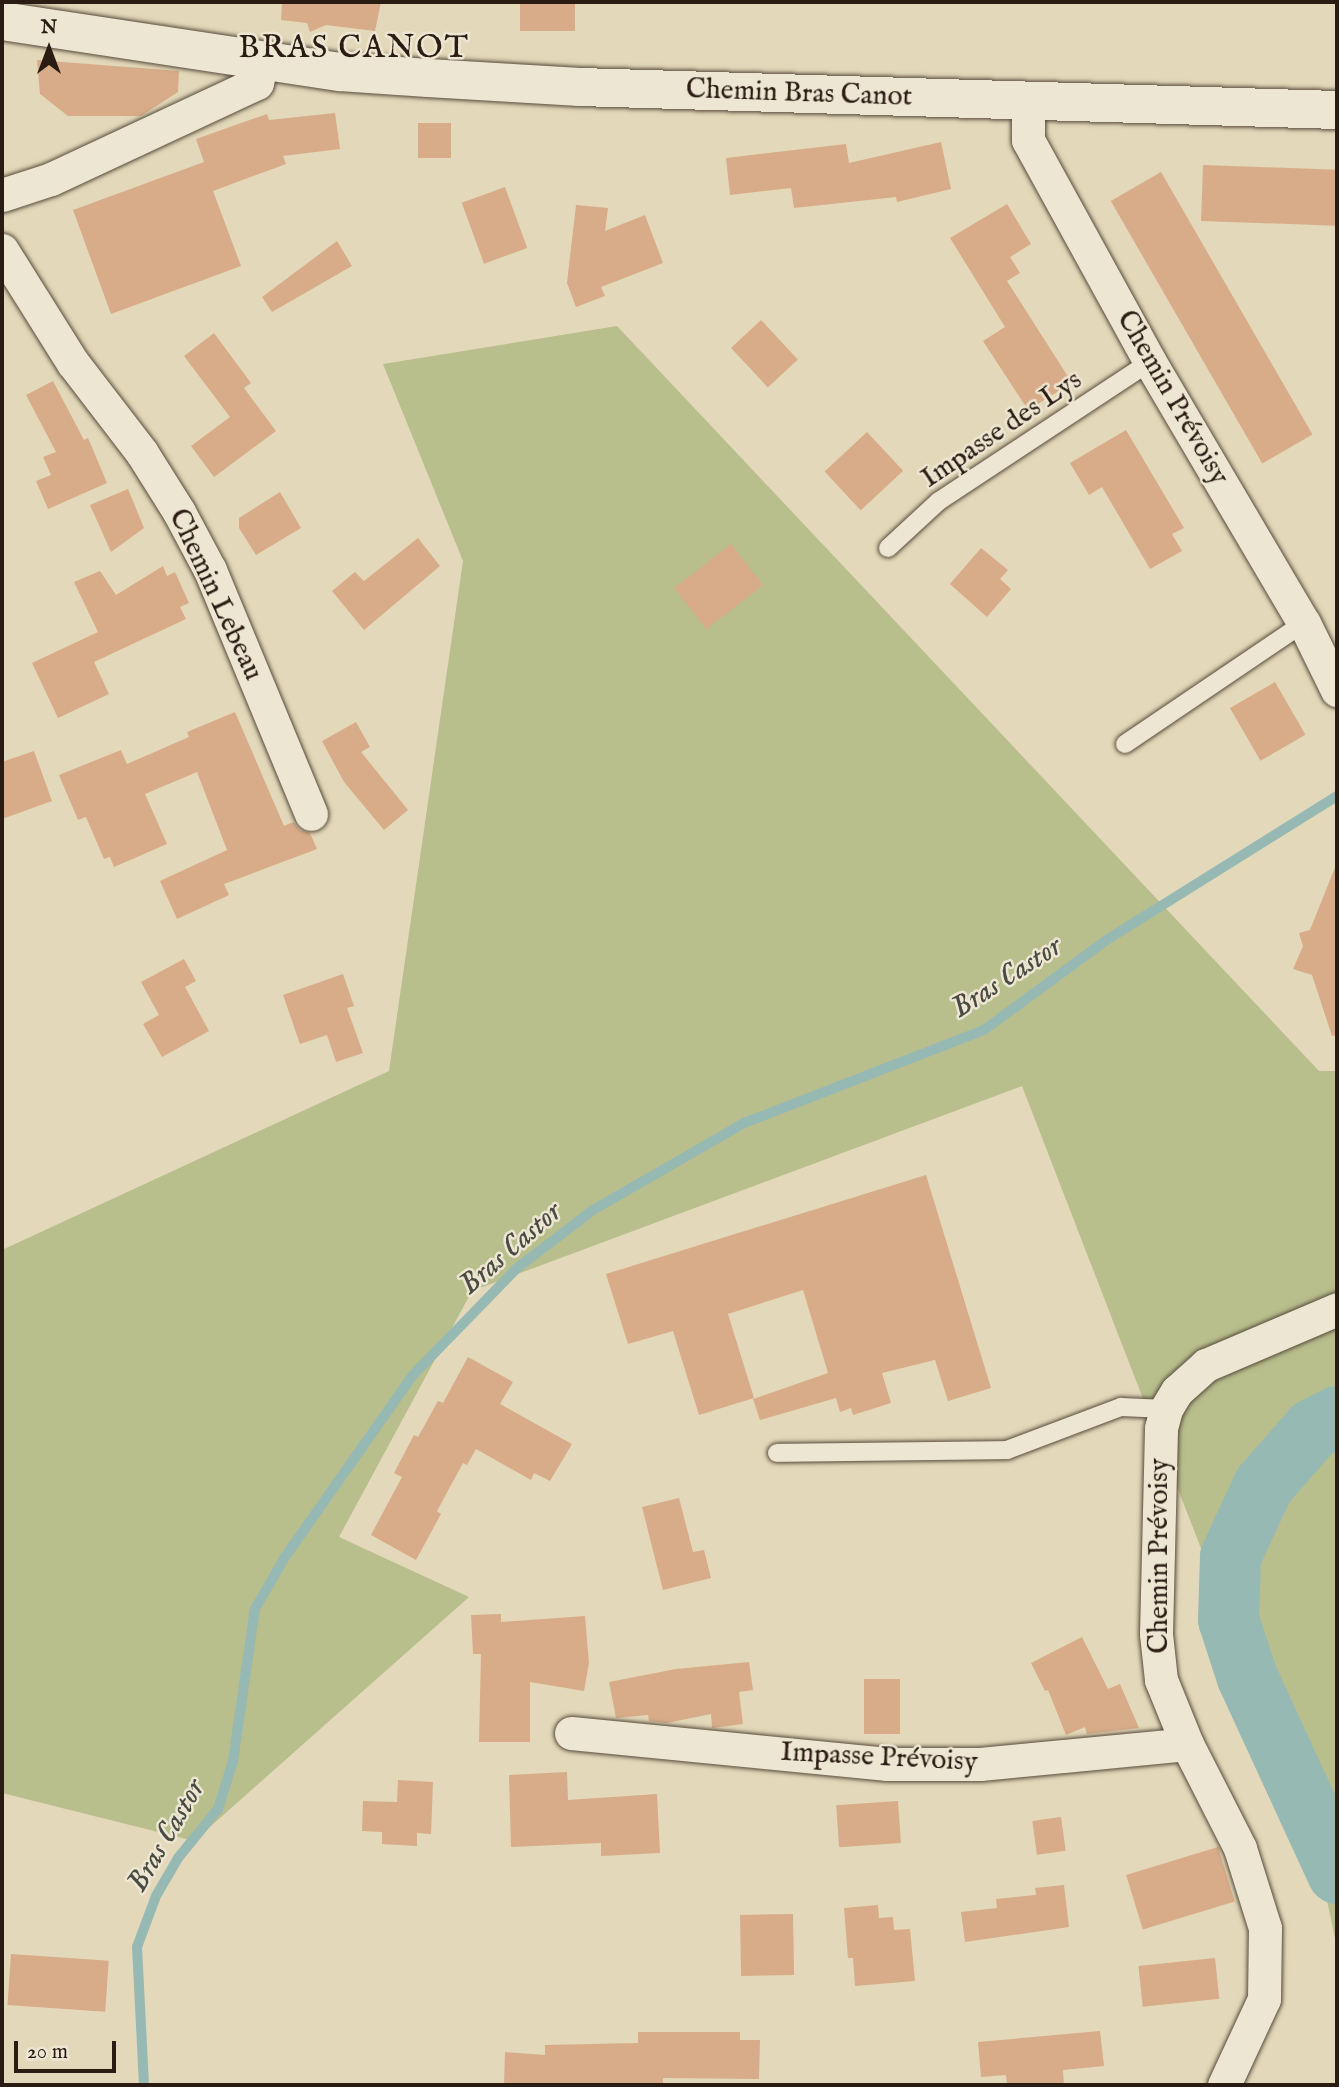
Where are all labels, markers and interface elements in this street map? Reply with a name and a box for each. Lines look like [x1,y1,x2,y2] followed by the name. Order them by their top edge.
[14,14,84,84] north arrow
[41,16,57,40] text: N
[239,30,469,68] district label: BRAS CANOT
[685,73,913,115] street label: Chemin Bras Canot
[1109,305,1235,491] street label: Chemin Prévoisy
[915,364,1089,496] street label: Impasse des Lys
[161,504,269,686] street label: Chemin Lebeau
[945,929,1069,1027] water label: Bras Castor
[452,1195,570,1303] water label: Bras Castor
[1143,1458,1177,1654] street label: Chemin Prévoisy
[780,1736,978,1780] street label: Impasse Prévoisy
[120,1773,214,1899] water label: Bras Castor
[18,2028,119,2072] scale bar
[27,2039,68,2066] text: 20 m

